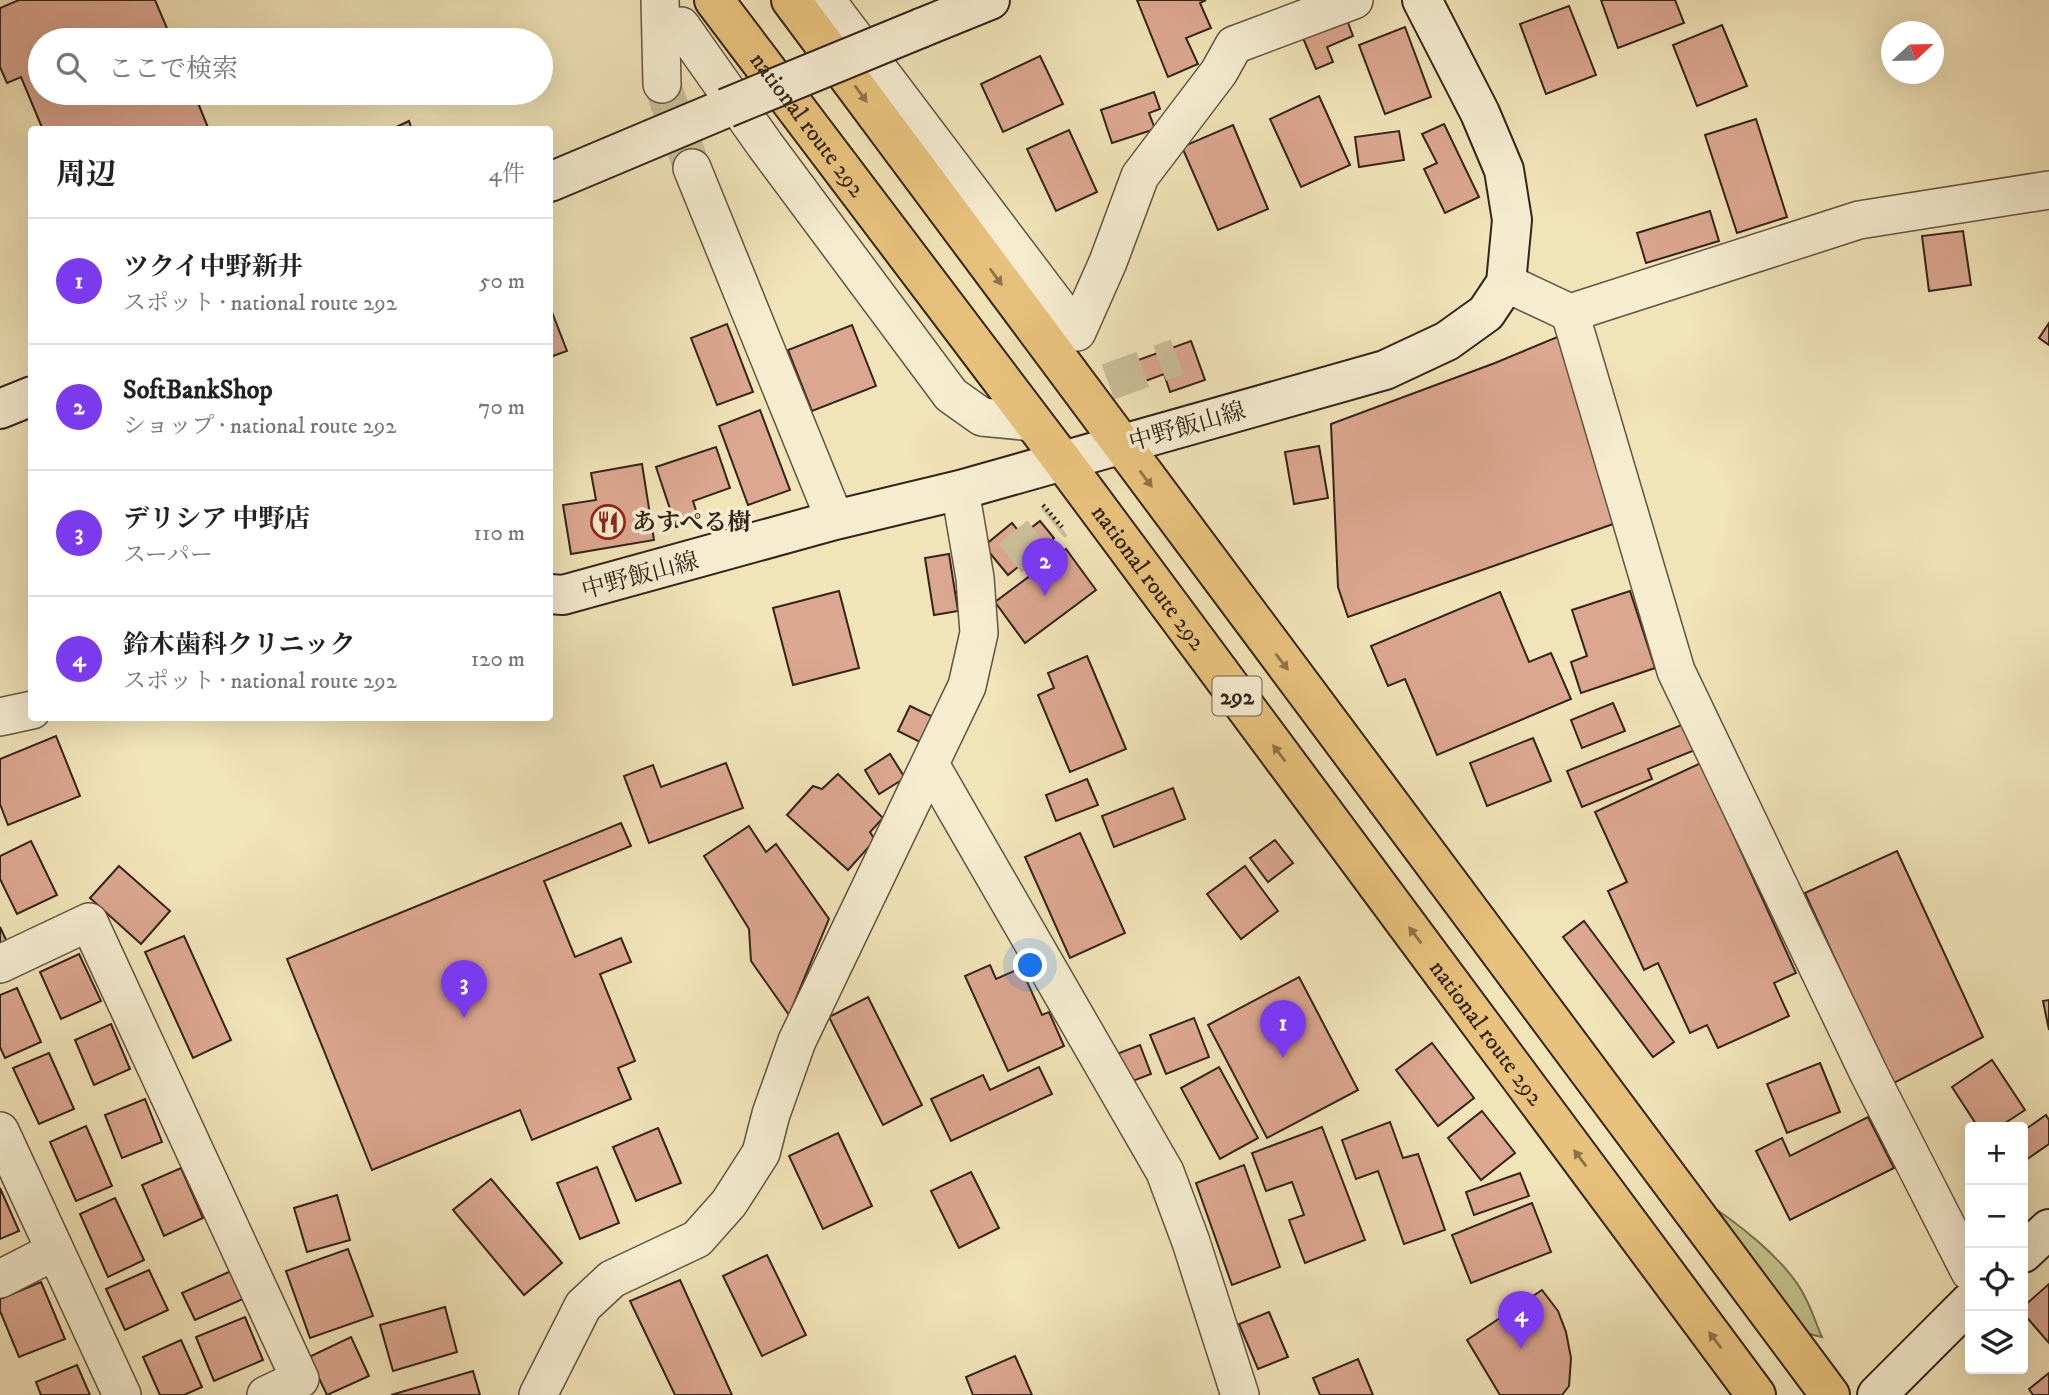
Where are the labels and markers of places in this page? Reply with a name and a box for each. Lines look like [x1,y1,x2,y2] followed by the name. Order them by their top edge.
[589,503,627,541] restaurant icon: あすぺる樹
[632,508,752,538] place label: あすぺる樹
[1022,538,1068,596] pin: 2
[441,960,487,1018] pin: 3
[1260,1000,1306,1058] pin: 1
[1498,1291,1544,1349] pin: 4

